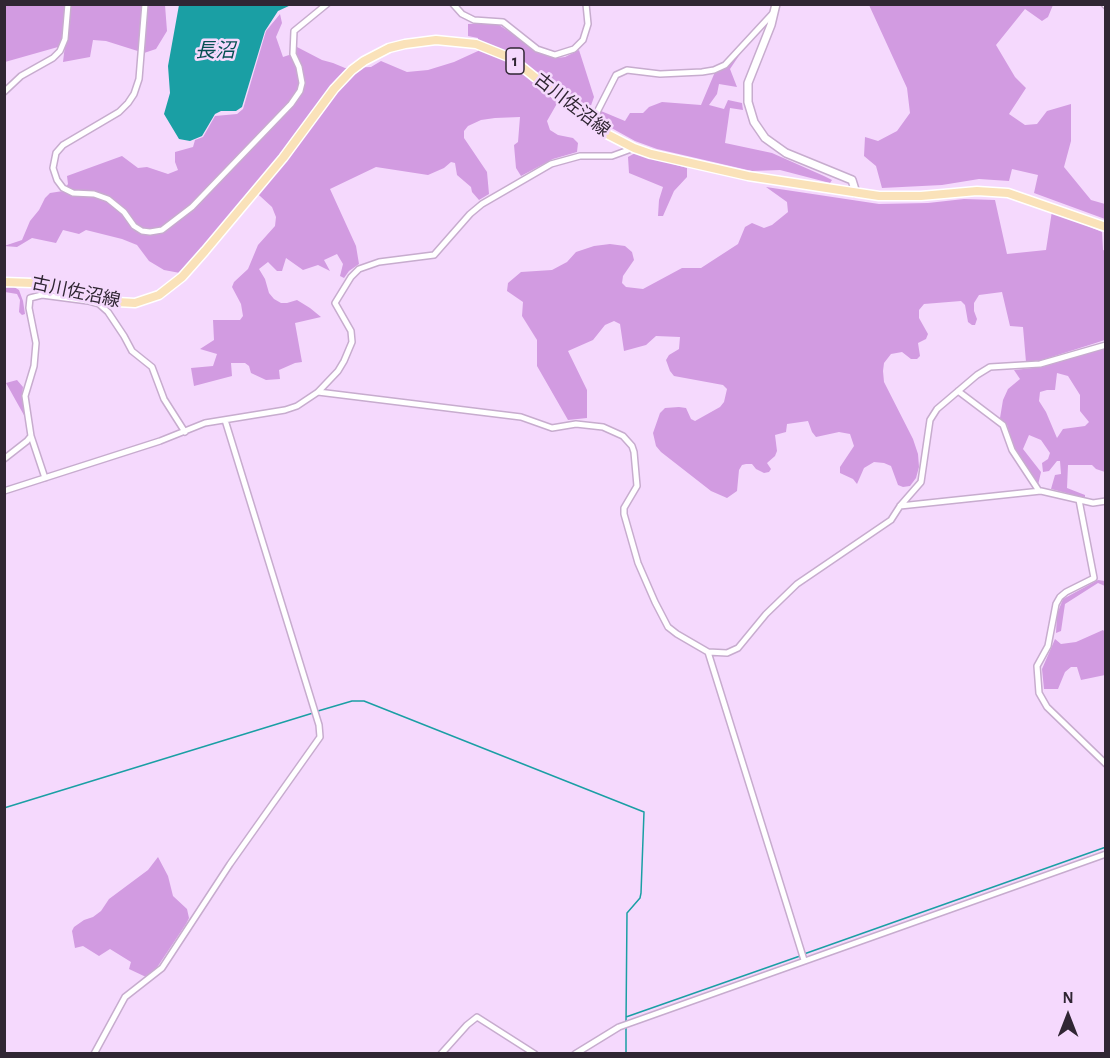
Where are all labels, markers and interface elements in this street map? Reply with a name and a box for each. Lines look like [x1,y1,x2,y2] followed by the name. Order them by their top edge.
[195,39,235,63] water label: 長沼
[506,48,524,74] road number: 1
[530,69,614,141] street label: 古川佐沼線
[30,272,122,312] street label: 古川佐沼線
[1038,986,1098,1046] north arrow
[1062,990,1074,1006] text: N

